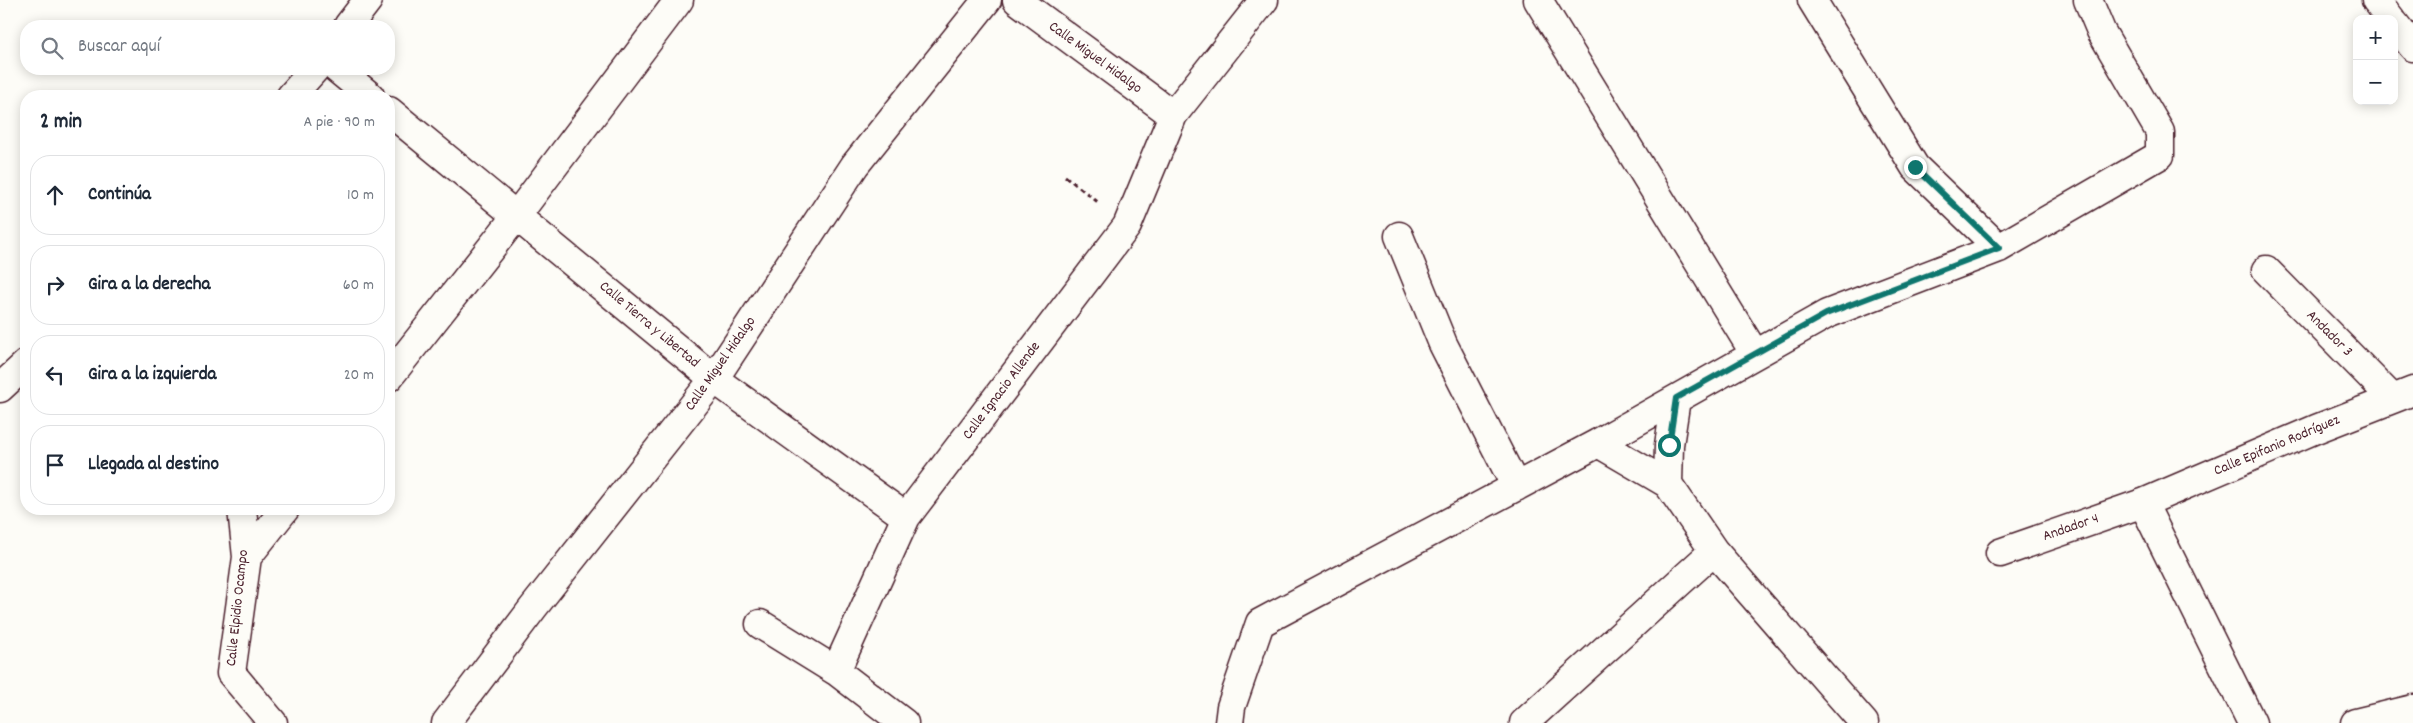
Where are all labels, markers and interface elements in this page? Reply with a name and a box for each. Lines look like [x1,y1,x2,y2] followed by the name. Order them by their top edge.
[2353,15,2398,105] map controls
[2353,15,2398,60] button: +
[1044,16,1147,100] street label: Calle Miguel Hidalgo
[20,20,395,75] search box
[38,34,66,62] icon: search
[78,34,160,61] text: Buscar aquí
[2353,60,2398,105] button: −
[40,108,82,138] text: 2 min
[304,111,375,134] text: A pie · 90 m
[1904,156,1927,179] route end
[41,181,69,209] icon: ahead
[88,182,151,209] text: Continúa
[347,184,374,207] text: 10 m
[41,271,69,299] icon: right
[88,272,210,299] text: Gira a la derecha
[343,274,374,297] text: 60 m
[594,276,704,374] street label: Calle Tierra y Libertad
[2301,306,2357,362] street label: Andador 3
[680,312,762,416] street label: Calle Miguel Hidalgo
[958,337,1047,445] street label: Calle Ignacio Allende
[41,361,69,389] icon: left
[88,362,216,389] text: Gira a la izquierda
[344,364,374,387] text: 20 m
[2211,409,2344,482] street label: Calle Epifanio Rodríguez
[1658,434,1681,457] route start
[41,451,69,479] icon: arrive
[88,452,219,479] text: Llegada al destino
[2040,508,2102,548] street label: Andador 4
[221,548,255,667] street label: Calle Elpidio Ocampo

